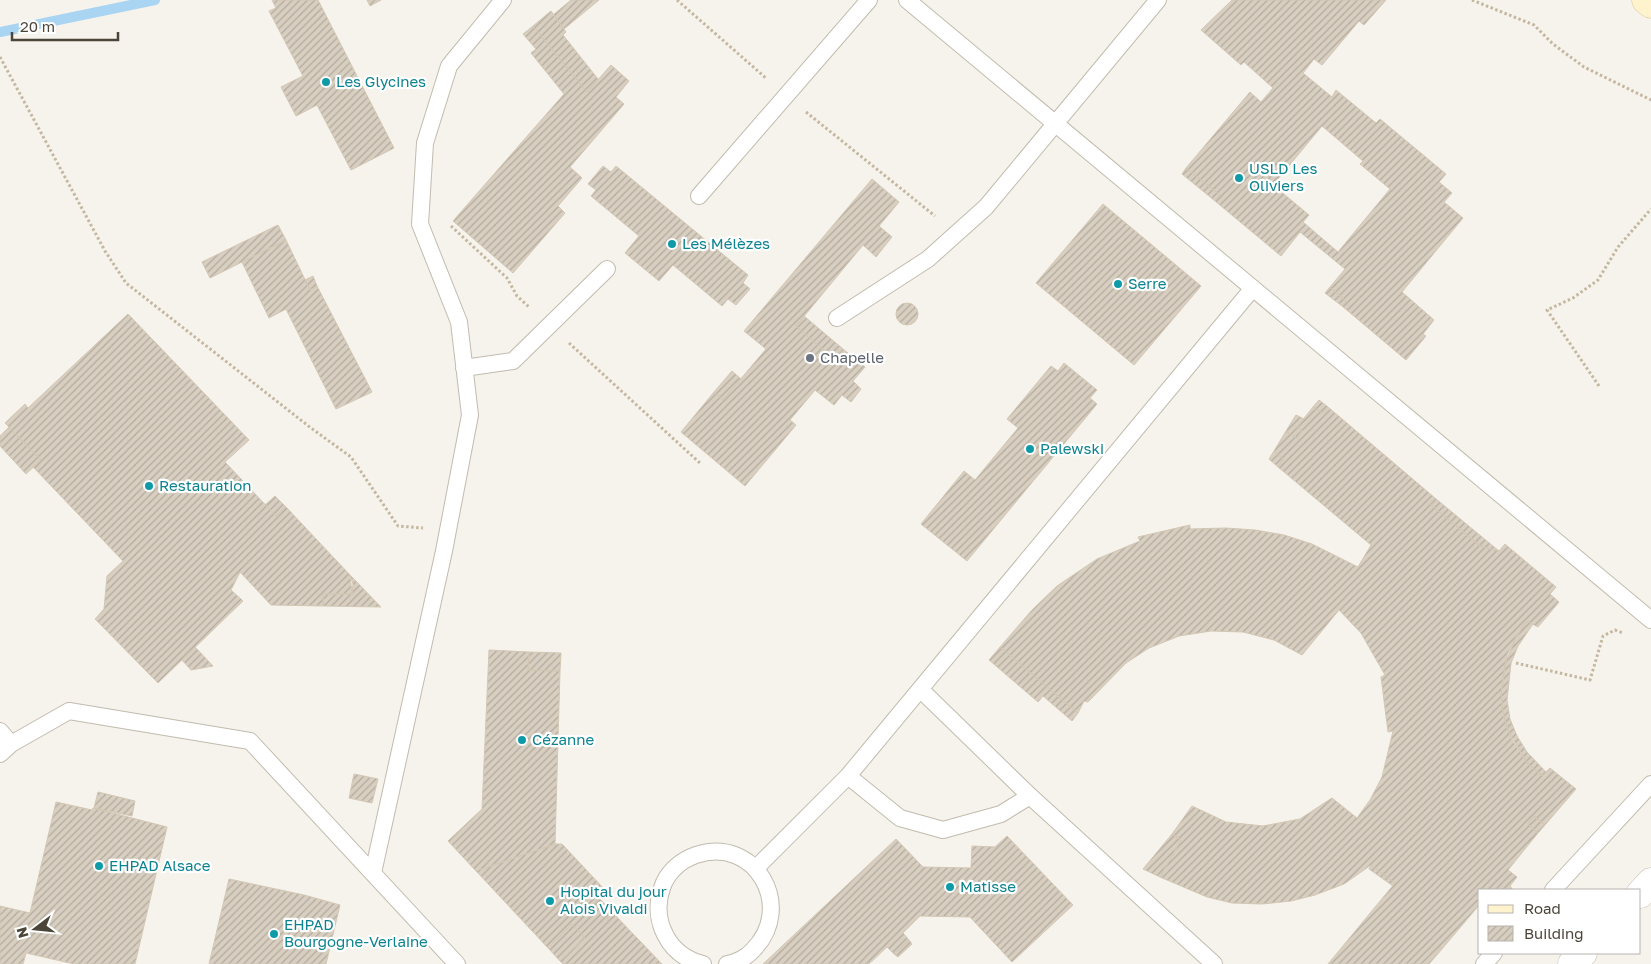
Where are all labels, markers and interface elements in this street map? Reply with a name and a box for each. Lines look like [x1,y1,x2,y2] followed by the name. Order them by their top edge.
[12,10,119,42] scale bar
[20,17,55,35] text: 20 m
[336,72,426,90] place label: Les Glycines
[320,76,332,88] marker: Les Glycines
[1249,159,1317,194] place label: USLD Les Oliviers
[1233,172,1245,184] marker: USLD Les Oliviers
[682,234,770,252] place label: Les Mélèzes
[666,238,678,250] marker: Les Mélèzes
[1128,274,1167,292] place label: Serre
[1112,278,1124,290] marker: Serre
[820,348,884,366] place label: Chapelle
[804,352,816,364] marker: Chapelle
[1040,439,1104,457] place label: Palewski
[1024,443,1036,455] marker: Palewski
[159,476,252,494] place label: Restauration
[143,480,155,492] marker: Restauration
[532,730,594,748] place label: Cézanne
[516,734,528,746] marker: Cézanne
[109,856,211,874] place label: EHPAD Alsace
[93,860,105,872] marker: EHPAD Alsace
[960,877,1016,895] place label: Matisse
[944,881,956,893] marker: Matisse
[560,882,667,917] place label: Hopital du jour Alois Vivaldi
[1478,889,1641,954] legend
[544,895,556,907] marker: Hopital du jour Alois Vivaldi
[1524,899,1561,917] text: Road
[10,904,60,954] north arrow
[284,915,428,950] place label: EHPAD Bourgogne-Verlaine
[1524,924,1584,942] text: Building
[12,925,32,940] text: N
[268,928,280,940] marker: EHPAD Bourgogne-Verlaine

